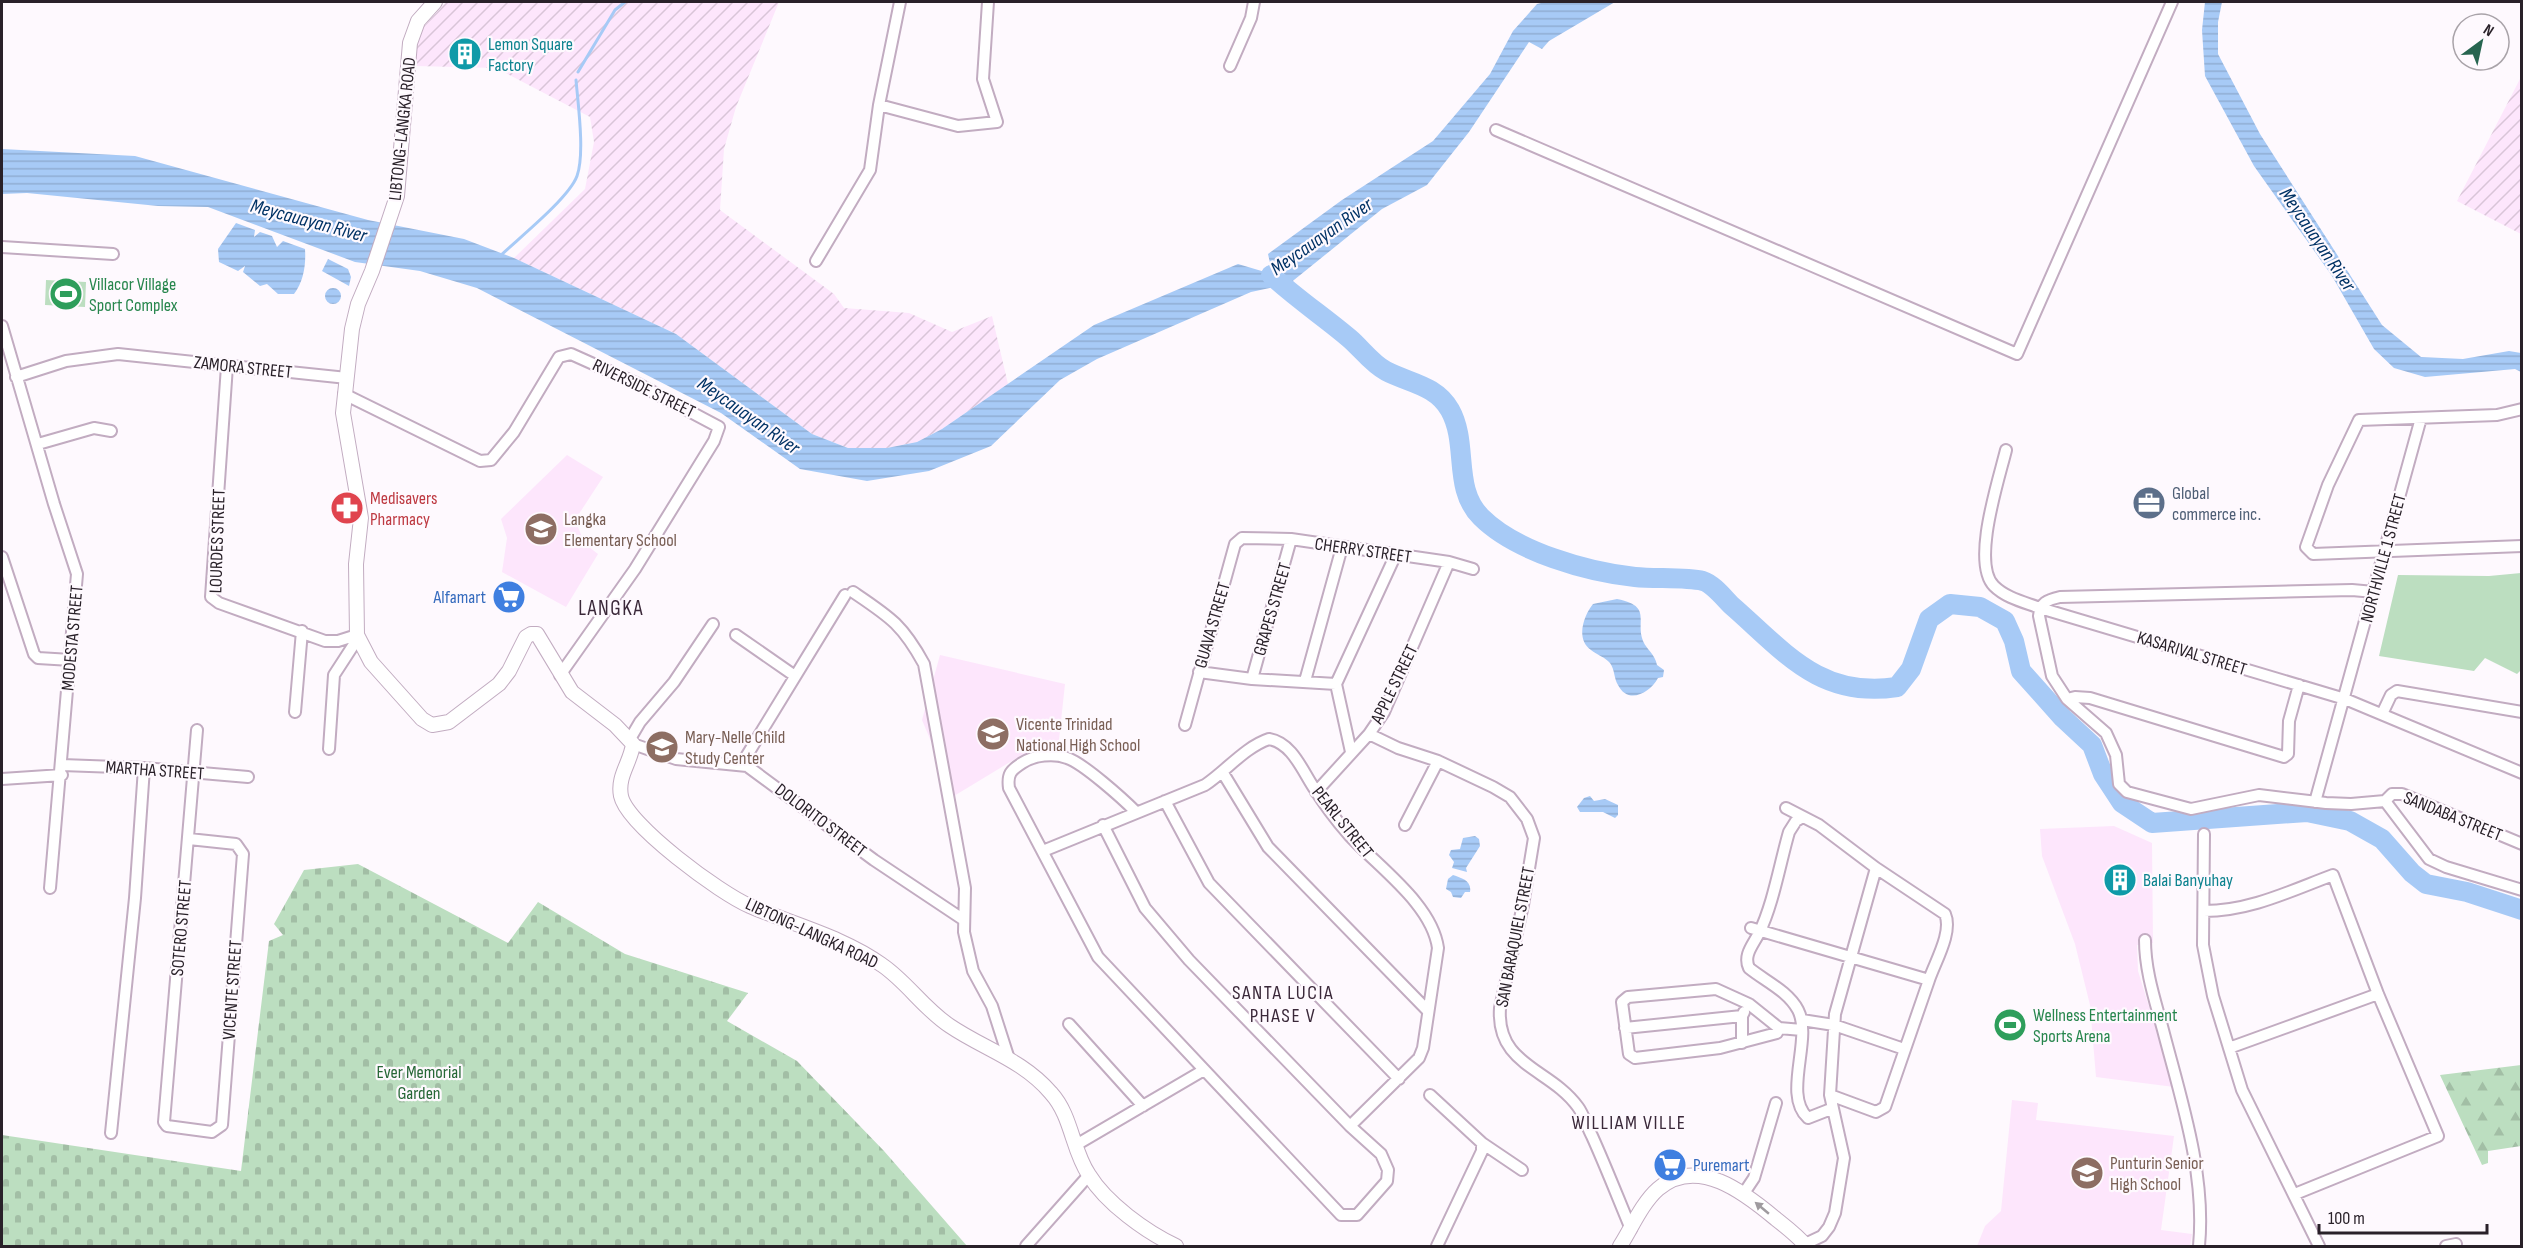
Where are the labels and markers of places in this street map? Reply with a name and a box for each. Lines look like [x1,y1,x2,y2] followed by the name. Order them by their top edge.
[488,34,573,76] place label: Lemon Square Factory
[447,36,483,72] building icon: Lemon Square Factory
[89,274,178,316] place label: Villacor Village Sport Complex
[48,276,84,312] sports icon: Villacor Village Sport Complex
[2172,483,2261,525] place label: Global commerce inc.
[2131,485,2167,521] office icon: Global commerce inc.
[370,488,437,530] place label: Medisavers Pharmacy
[329,490,365,526] pharmacy icon: Medisavers Pharmacy
[564,509,677,551] place label: Langka Elementary School
[523,511,559,547] school or university icon: Langka Elementary School
[491,579,527,615] supermarket icon: Alfamart
[432,587,487,608] place label: Alfamart
[1016,714,1140,756] place label: Vicente Trinidad National High School
[975,716,1011,752] school or university icon: Vicente Trinidad National High School
[685,727,785,769] place label: Mary-Nelle Child Study Center
[644,729,680,765] school or university icon: Mary-Nelle Child Study Center
[2102,862,2138,898] building icon: Balai Banyuhay
[2143,870,2233,891] place label: Balai Banyuhay
[2033,1005,2178,1047] place label: Wellness Entertainment Sports Arena
[1992,1007,2028,1043] sports icon: Wellness Entertainment Sports Arena
[1652,1147,1688,1183] supermarket icon: Puremart
[2110,1153,2204,1195] place label: Punturin Senior High School
[1693,1155,1750,1176] place label: Puremart
[2069,1155,2105,1191] school or university icon: Punturin Senior High School

